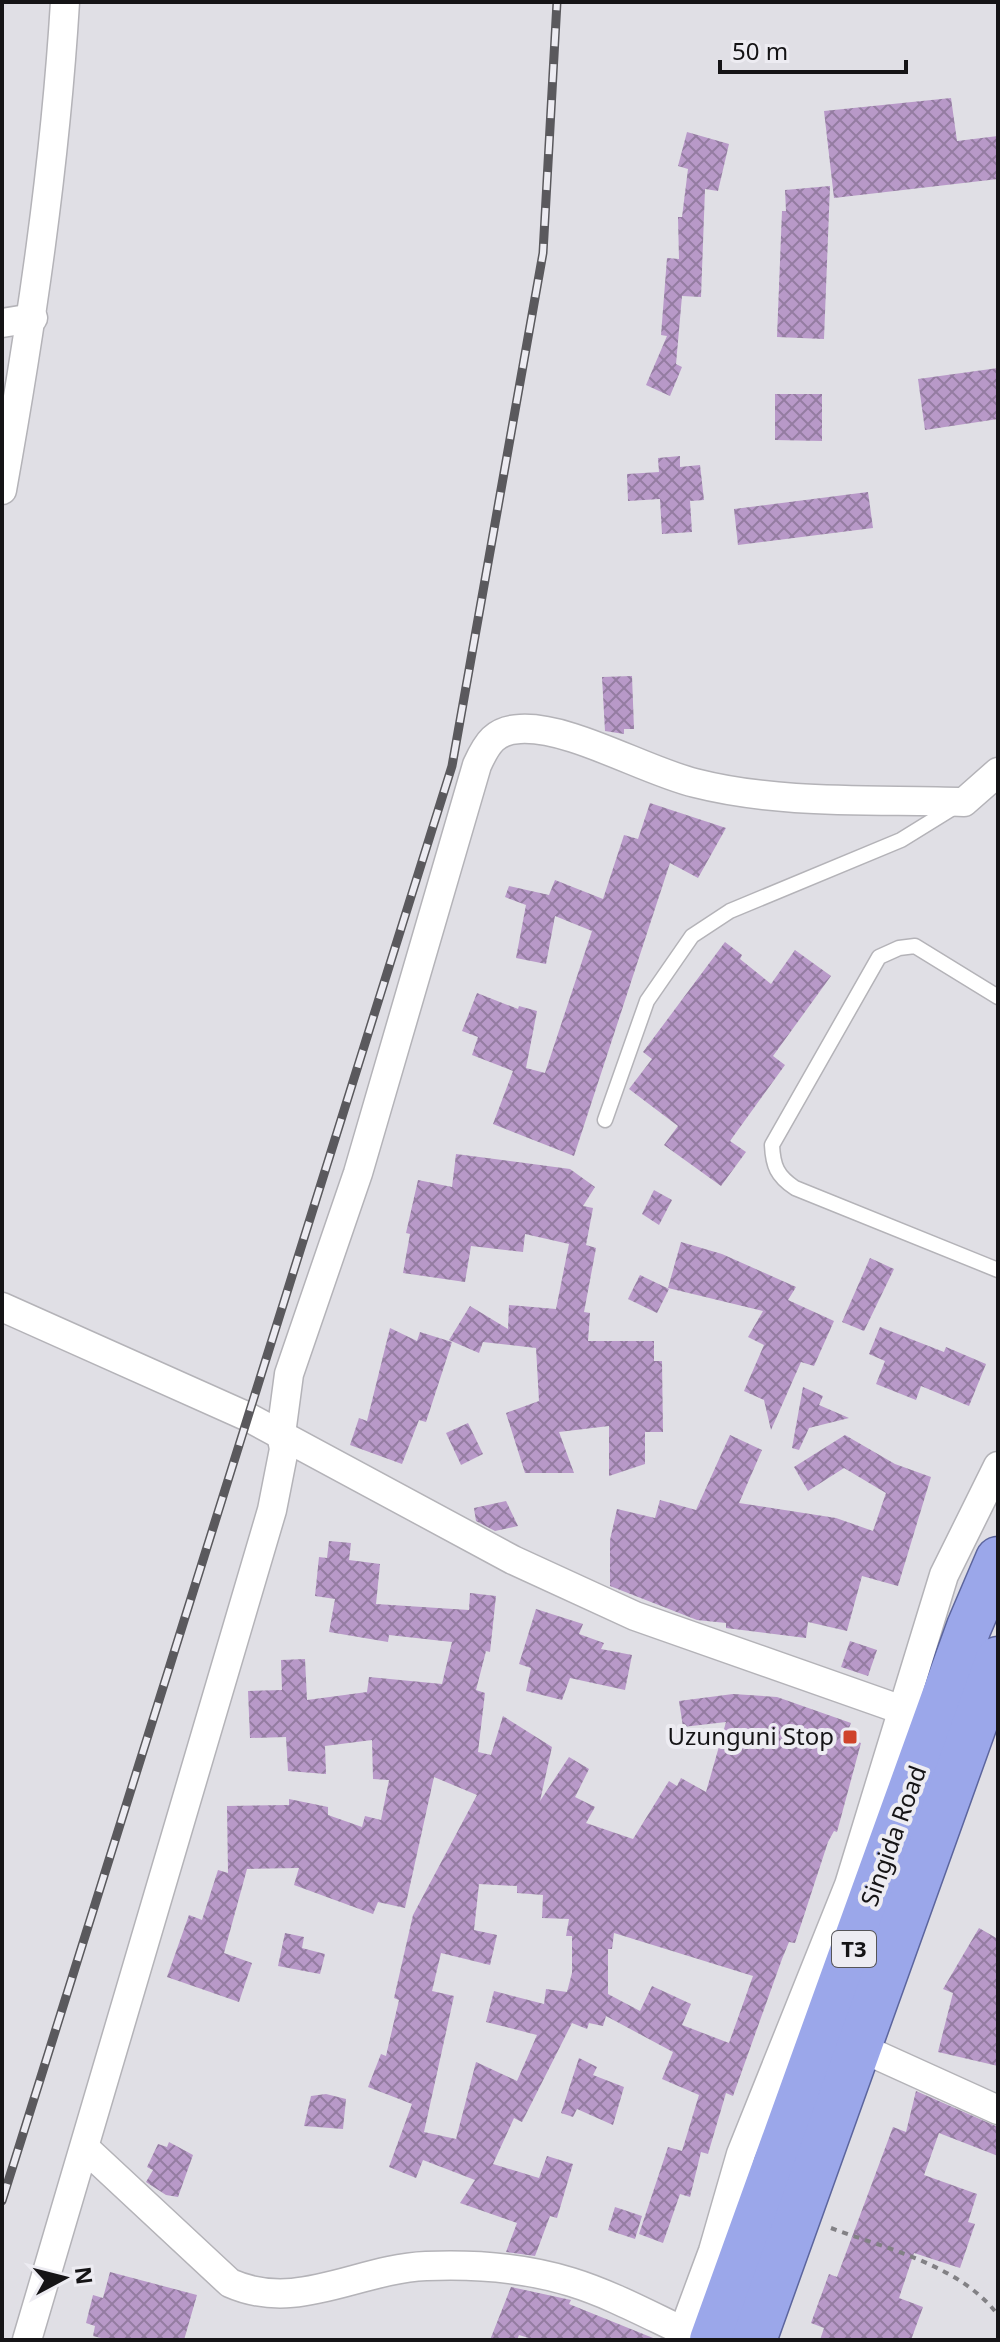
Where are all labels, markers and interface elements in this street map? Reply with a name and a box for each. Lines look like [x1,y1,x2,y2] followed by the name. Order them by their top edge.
[720,24,906,74] scale bar
[732,34,788,67] text: 50 m
[668,1719,834,1752] place label: Uzunguni Stop
[841,1728,859,1746] marker: Uzunguni Stop
[852,1761,933,1910] street label: Singida Road
[832,1931,876,1967] road number: T3
[24,2238,104,2318] north arrow
[69,2265,101,2286] text: N

